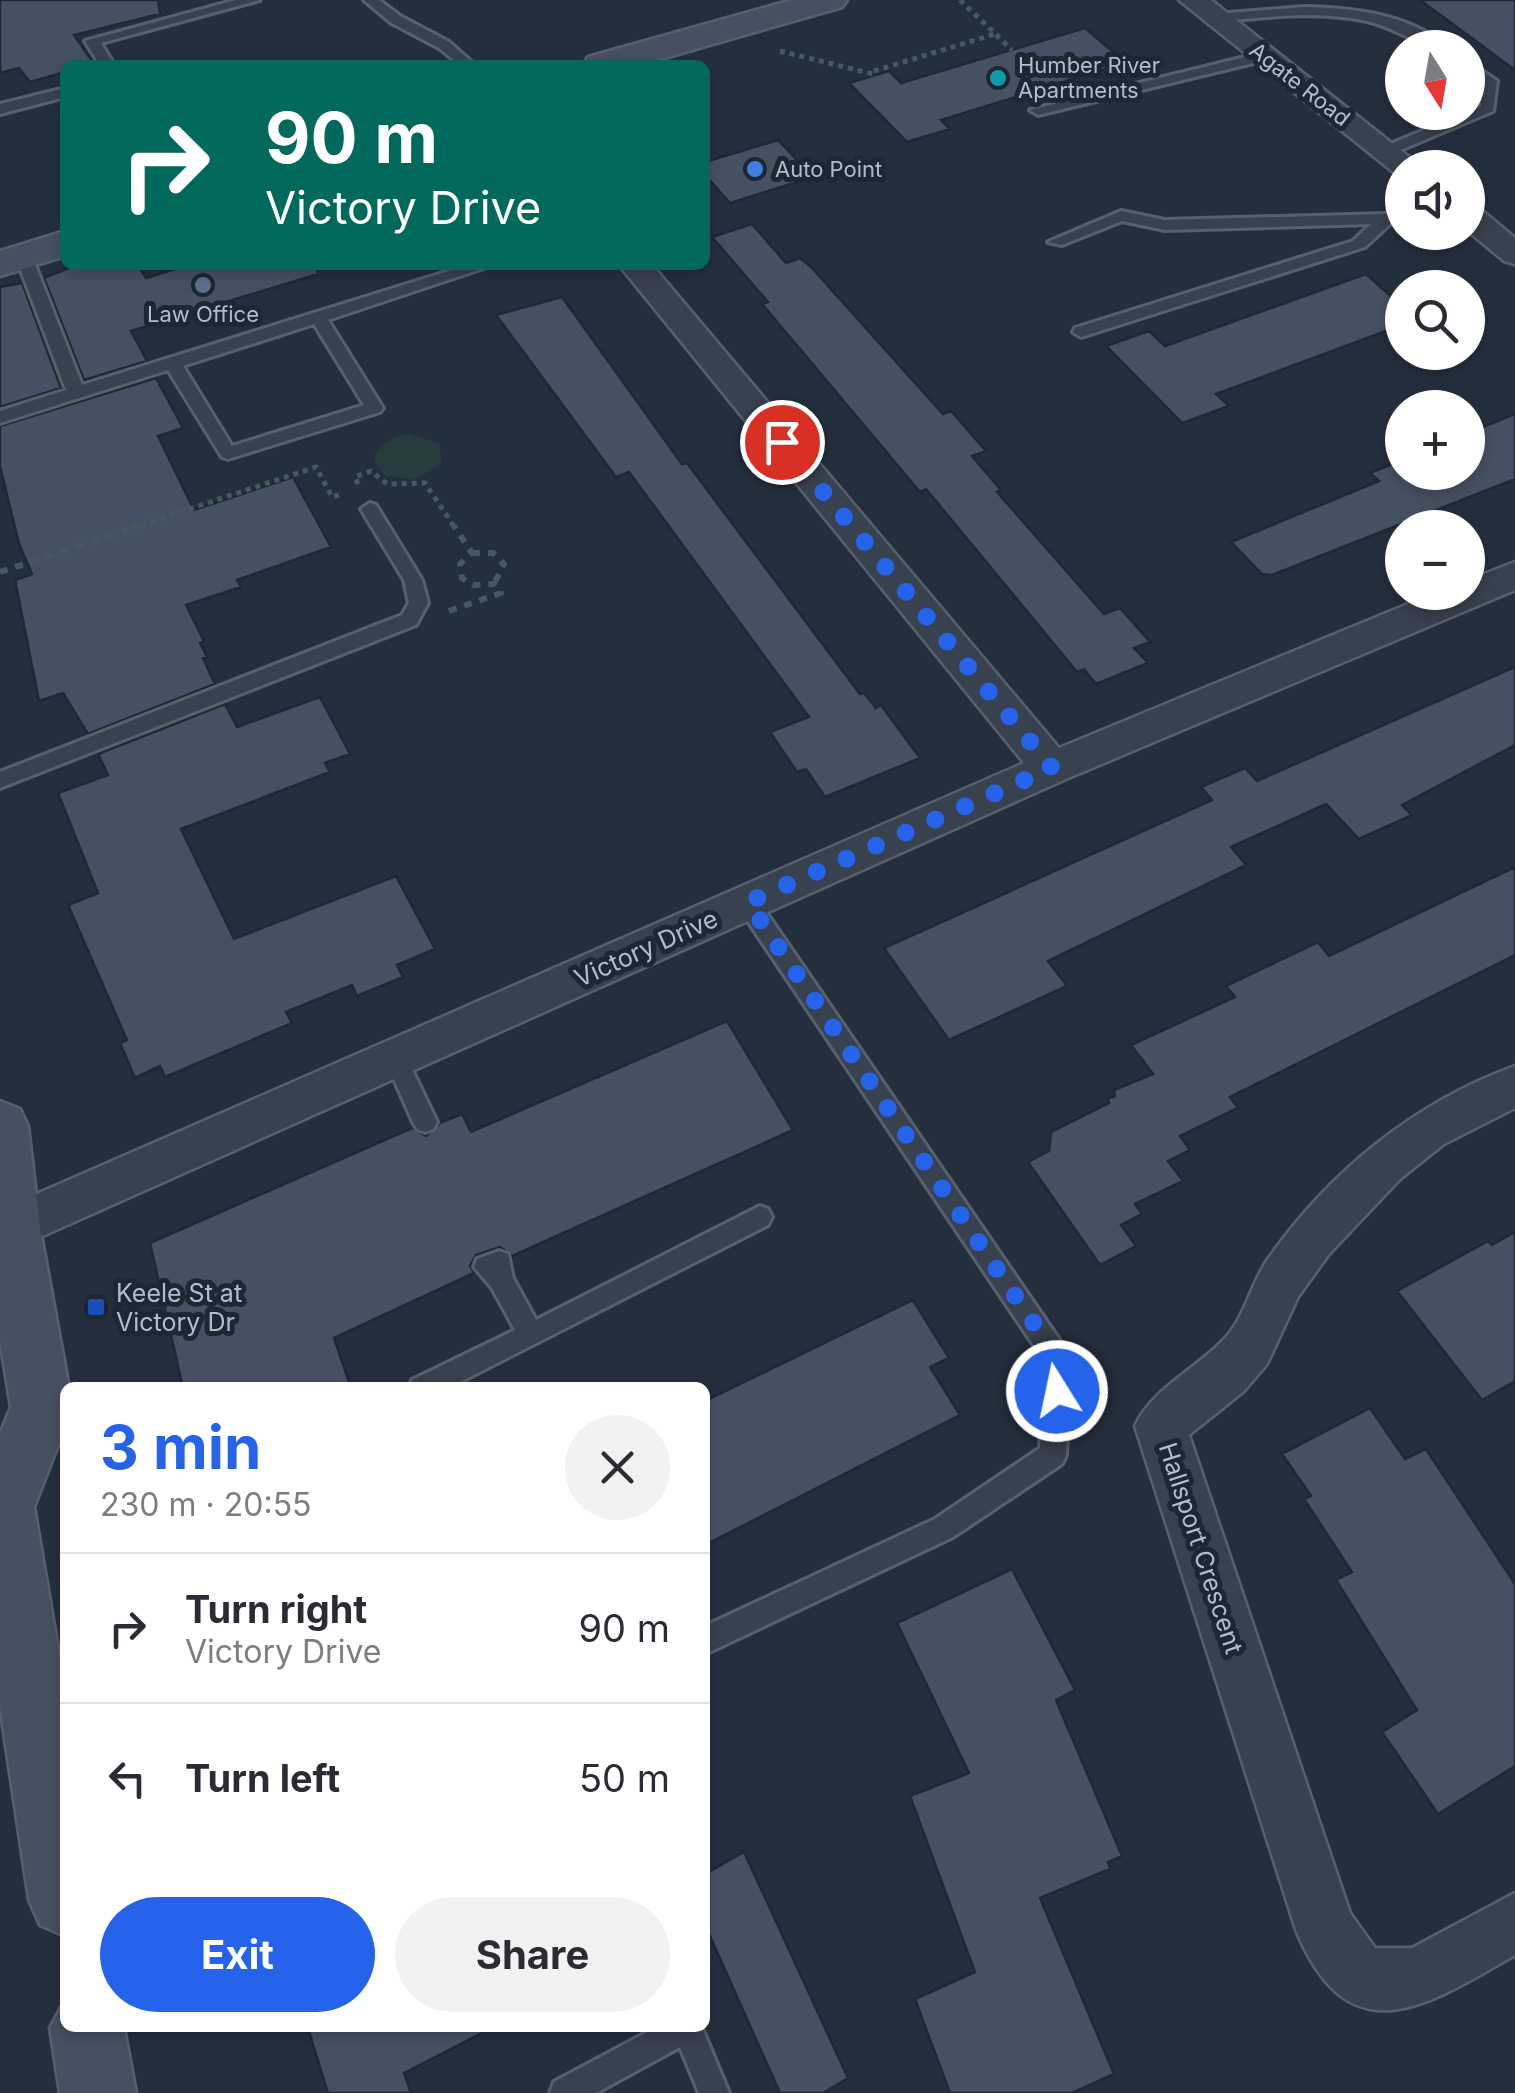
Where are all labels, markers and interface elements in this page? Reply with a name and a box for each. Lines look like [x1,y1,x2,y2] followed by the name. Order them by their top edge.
[1385,30,1485,130] north arrow
[1385,30,1485,610] map controls
[1245,37,1355,131] street label: Agate Road
[1018,52,1160,103] place label: Humber River Apartments
[987,67,1009,89] marker: Humber River Apartments
[265,95,438,180] text: 90 m
[100,100,230,230] icon: right
[1385,150,1485,250] button: sound
[775,156,882,182] place label: Auto Point
[744,158,766,180] marker: Auto Point
[265,180,541,235] text: Victory Drive
[1385,270,1485,370] button: search
[192,274,214,296] marker: Law Office
[147,301,259,327] place label: Law Office
[1385,390,1485,490] button: +
[740,400,825,485] pin
[755,415,810,470] icon: arrive
[1385,510,1485,610] button: −
[570,903,722,993] street label: Victory Drive
[116,1278,242,1337] place label: Keele St at Victory Dr
[85,1296,107,1318] marker: Keele St at Victory Dr
[1005,1339,1109,1443] position arrow
[100,1411,261,1483] text: 3 min
[565,1415,670,1520] button: close
[1153,1439,1249,1657] street label: Hallsport Crescent
[100,1485,312,1524] text: 230 m · 20:55
[185,1586,367,1632] text: Turn right
[100,1601,155,1656] icon: right
[578,1605,670,1651] text: 90 m
[185,1632,381,1671] text: Victory Drive
[100,1751,155,1806] icon: left
[185,1755,340,1801] text: Turn left
[579,1755,670,1801] text: 50 m
[100,1897,375,2012] button: Exit
[395,1897,670,2012] button: Share

